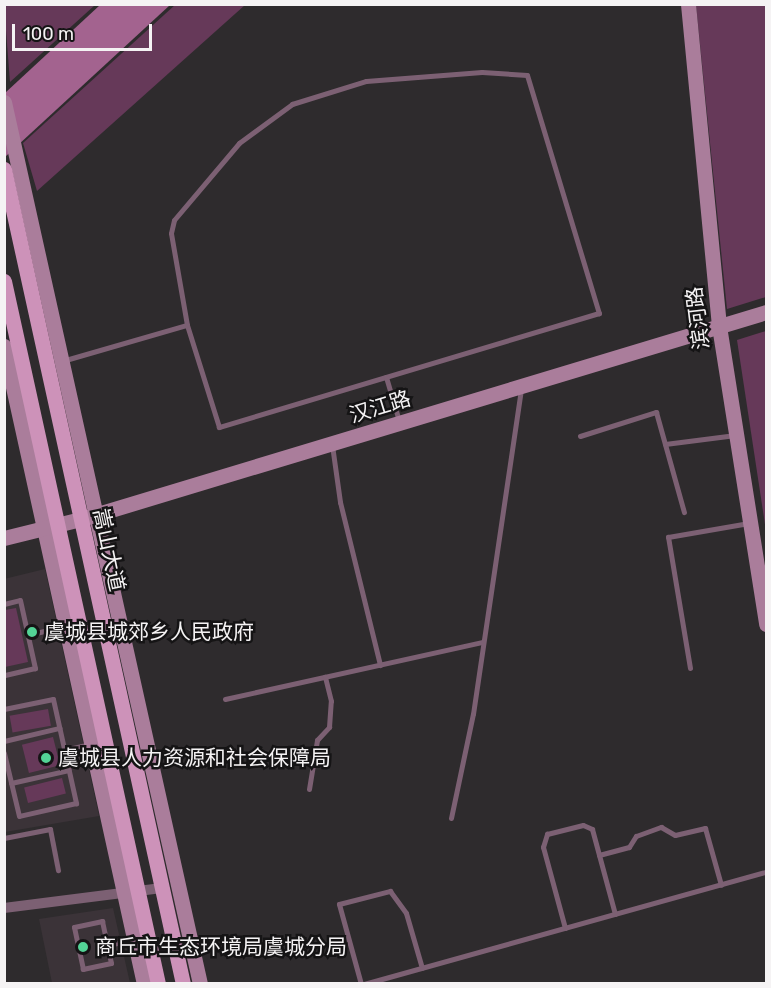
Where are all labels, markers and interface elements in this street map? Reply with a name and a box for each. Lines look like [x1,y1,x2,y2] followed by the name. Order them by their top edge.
[15,12,154,50] scale bar
[23,23,74,45] text: 100 m
[682,285,714,351] street label: 滨河路
[346,386,414,428] street label: 汉江路
[88,506,130,594] street label: 嵩山大道
[44,619,254,645] place label: 虞城县城郊乡人民政府
[25,625,39,639] marker: 虞城县城郊乡人民政府
[58,745,331,771] place label: 虞城县人力资源和社会保障局
[39,751,53,765] marker: 虞城县人力资源和社会保障局
[95,934,347,960] place label: 商丘市生态环境局虞城分局
[76,940,90,954] marker: 商丘市生态环境局虞城分局

